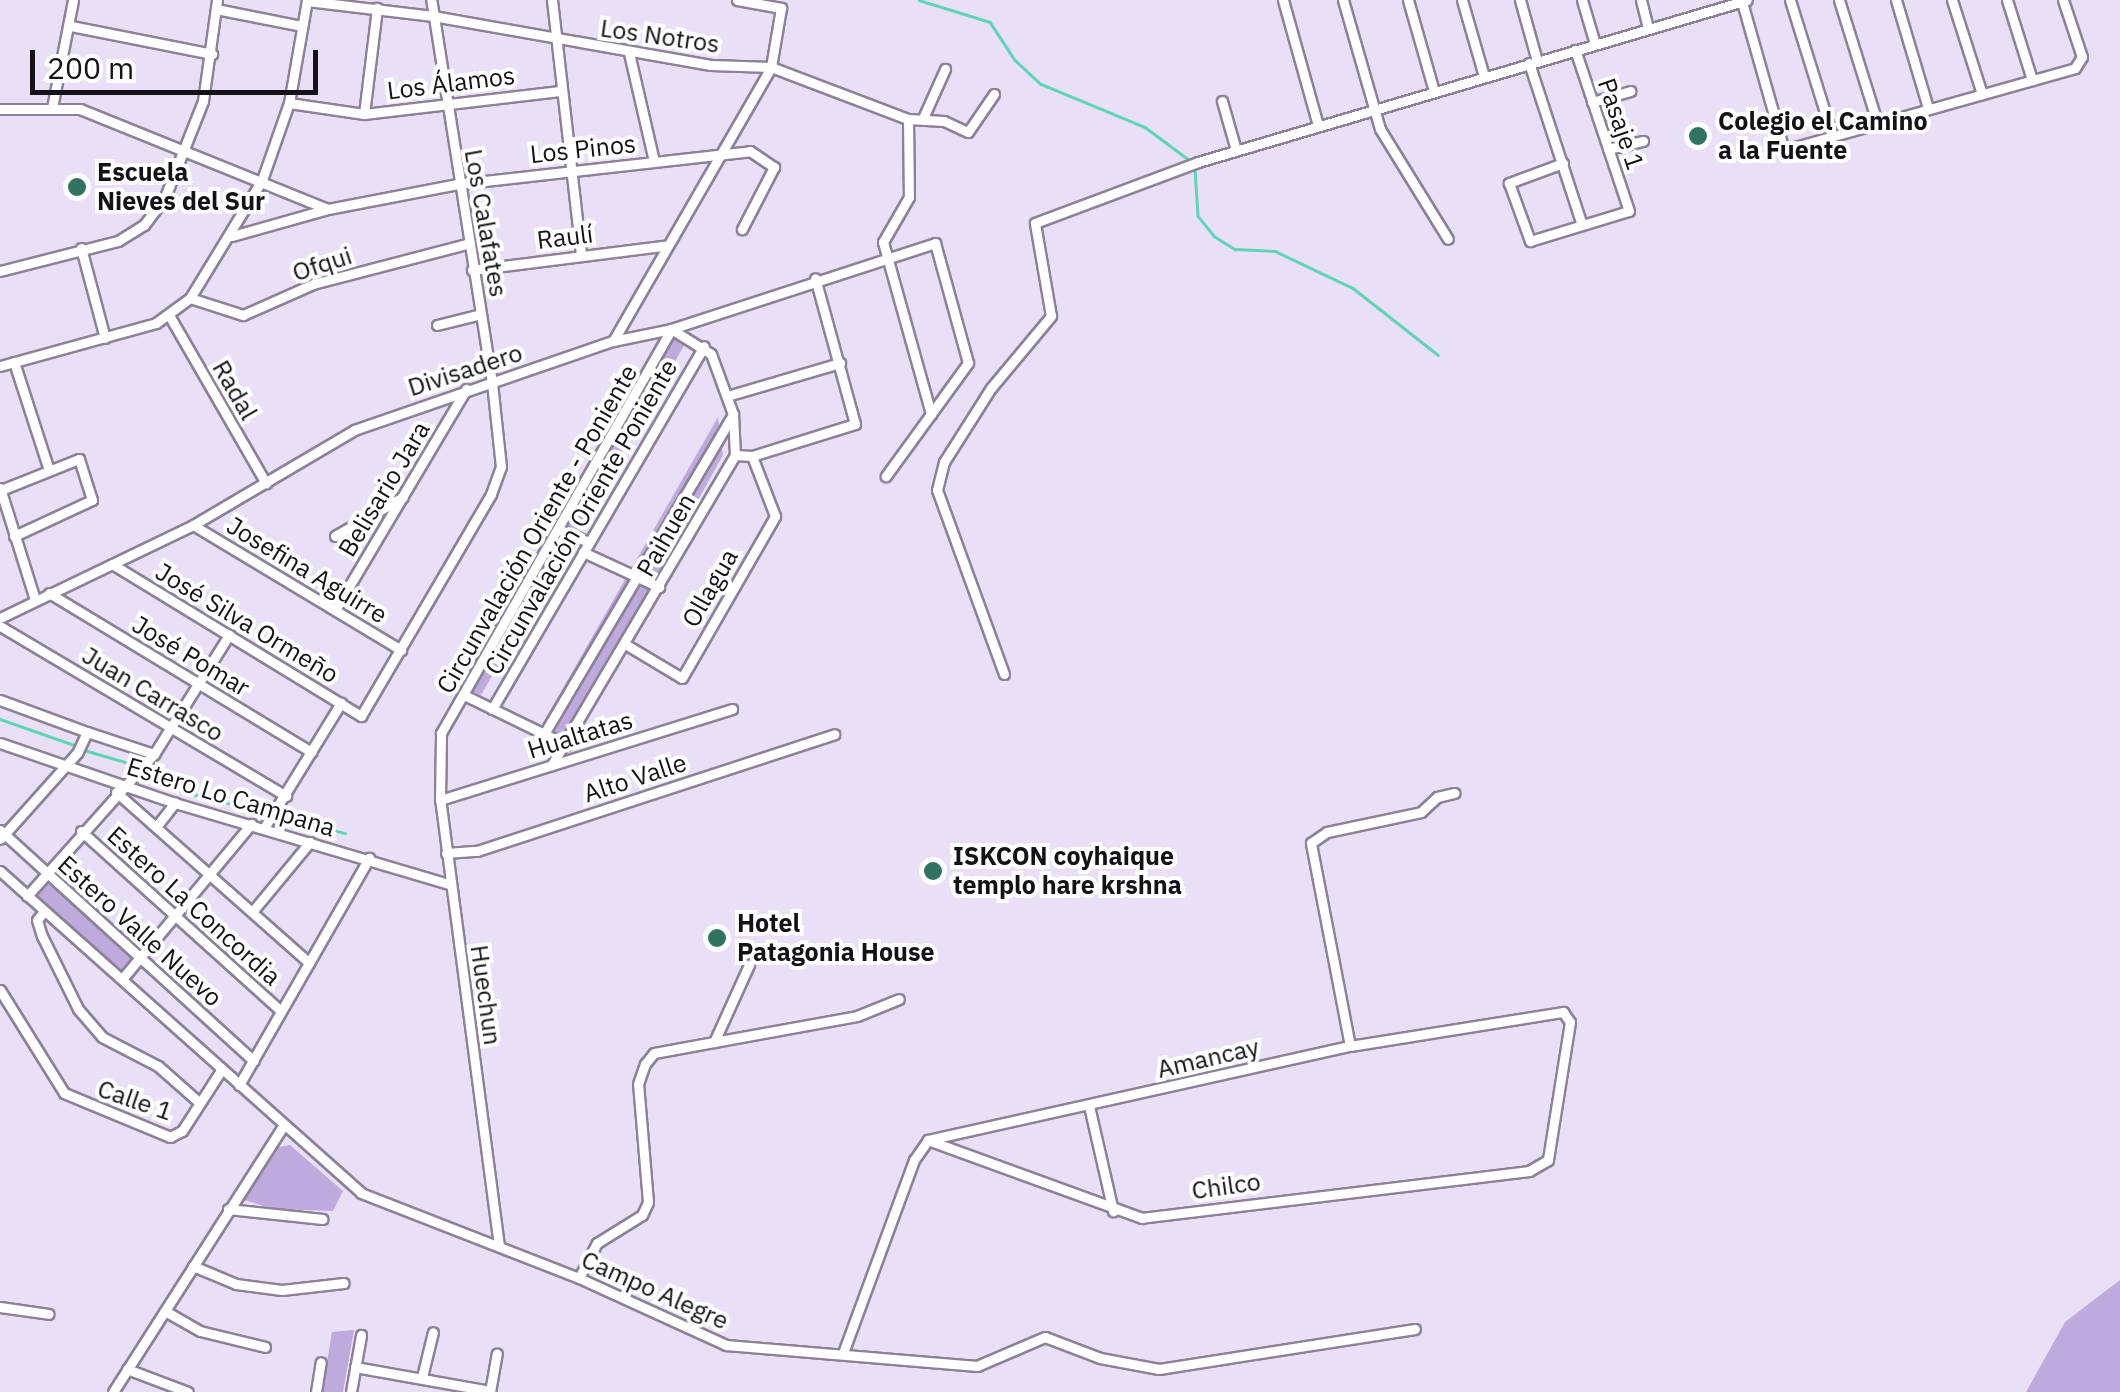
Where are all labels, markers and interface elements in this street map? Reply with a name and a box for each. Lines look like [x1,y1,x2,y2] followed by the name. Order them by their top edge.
[598,13,722,59] street label: Los Notros
[35,30,322,92] scale bar
[47,48,134,87] text: 200 m
[385,60,517,106] street label: Los Álamos
[1591,74,1651,174] street label: Pasaje 1
[1718,107,1927,166] place label: Colegio el Camino a la Fuente
[1687,125,1709,147] marker: Colegio el Camino a la Fuente
[529,129,637,169] street label: Los Pinos
[458,147,514,299] street label: Los Calafates
[97,158,265,217] place label: Escuela Nieves del Sur
[66,176,88,198] marker: Escuela Nieves del Sur
[535,219,595,255] street label: Raulí
[289,240,355,288] street label: Ofqui
[404,337,526,403] street label: Divisadero
[478,354,684,680] street label: Circunvalación Oriente Poniente
[206,355,264,425] street label: Radal
[430,359,644,699] street label: Circunvalación Oriente - Poniente
[332,416,436,562] street label: Belisario Jara
[630,488,702,582] street label: Paihuen
[221,510,393,630] street label: Josefina Aguirre
[676,544,744,632] street label: Ollagua
[150,557,344,689] street label: José Silva Ormeño
[127,609,255,703] street label: José Pomar
[77,640,229,748] street label: Juan Carrasco
[524,705,636,765] street label: Hualtatas
[580,747,690,809] street label: Alto Valle
[123,751,339,843] street label: Estero Lo Campana
[101,820,287,992] street label: Estero La Concordia
[953,842,1182,901] place label: ISKCON coyhaique templo hare krshna
[52,849,228,1013] street label: Estero Valle Nuevo
[922,860,944,882] marker: ISKCON coyhaique templo hare krshna
[737,909,935,968] place label: Hotel Patagonia House
[706,927,728,949] marker: Hotel Patagonia House
[464,943,508,1047] street label: Huechun
[1154,1032,1262,1084] street label: Amancay
[94,1073,176,1127] street label: Calle 1
[1190,1166,1262,1206] street label: Chilco
[577,1244,733,1336] street label: Campo Alegre

